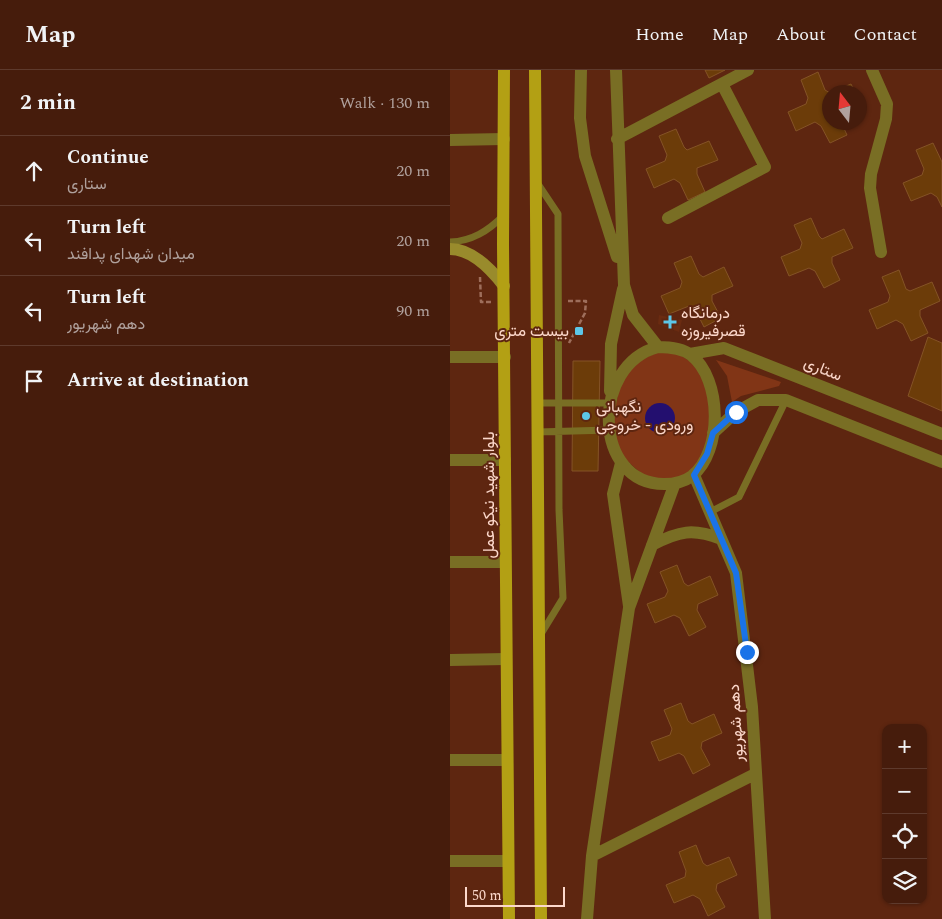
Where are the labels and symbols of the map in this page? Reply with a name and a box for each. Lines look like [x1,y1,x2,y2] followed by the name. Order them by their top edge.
[822,85,867,130] north arrow
[681,301,746,343] place label: درمانگاه قصرفیروزه
[663,315,677,329] marker: درمانگاه قصرفیروزه
[494,319,569,343] place label: بیست متری
[573,325,585,337] marker: بیست متری
[800,350,846,388] street label: ستاری
[596,395,693,437] place label: نگهبانی ورودی - خروجی
[725,401,748,424] route start
[580,410,592,422] marker: نگهبانی ورودی - خروجی
[477,432,501,558] street label: بلوار شهید نیکو عمل
[736,641,759,664] route end
[722,683,750,764] street label: دهم شهریور
[465,884,565,907] scale bar

